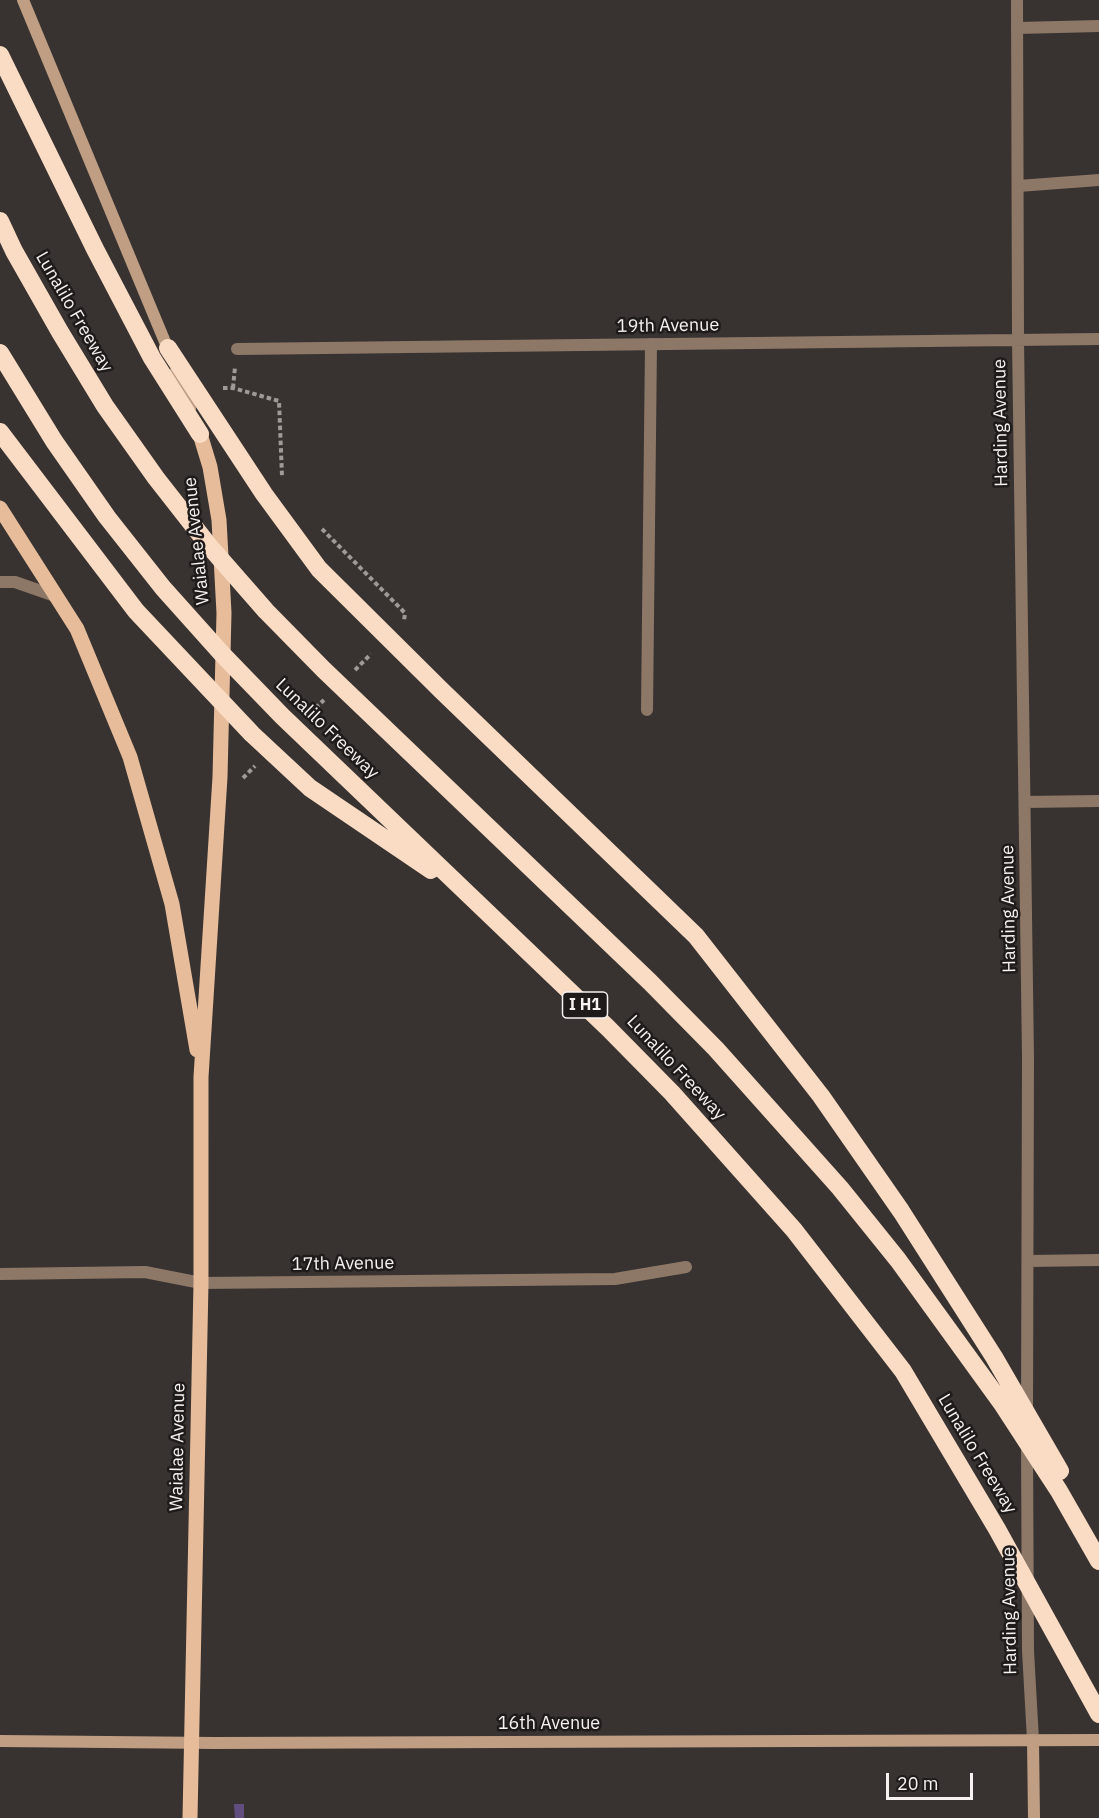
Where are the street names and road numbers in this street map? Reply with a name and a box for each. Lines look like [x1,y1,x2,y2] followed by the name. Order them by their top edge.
[31,248,117,376] street label: Lunalilo Freeway
[617,314,719,338] street label: 19th Avenue
[989,359,1013,487] street label: Harding Avenue
[180,476,214,606] street label: Waialae Avenue
[271,674,383,784] street label: Lunalilo Freeway
[997,845,1021,973] street label: Harding Avenue
[562,992,608,1018] road number: I H1
[622,1011,730,1125] street label: Lunalilo Freeway
[292,1252,394,1276] street label: 17th Avenue
[166,1383,190,1511] street label: Waialae Avenue
[933,1390,1021,1518] street label: Lunalilo Freeway
[998,1547,1022,1675] street label: Harding Avenue
[498,1713,600,1735] street label: 16th Avenue

